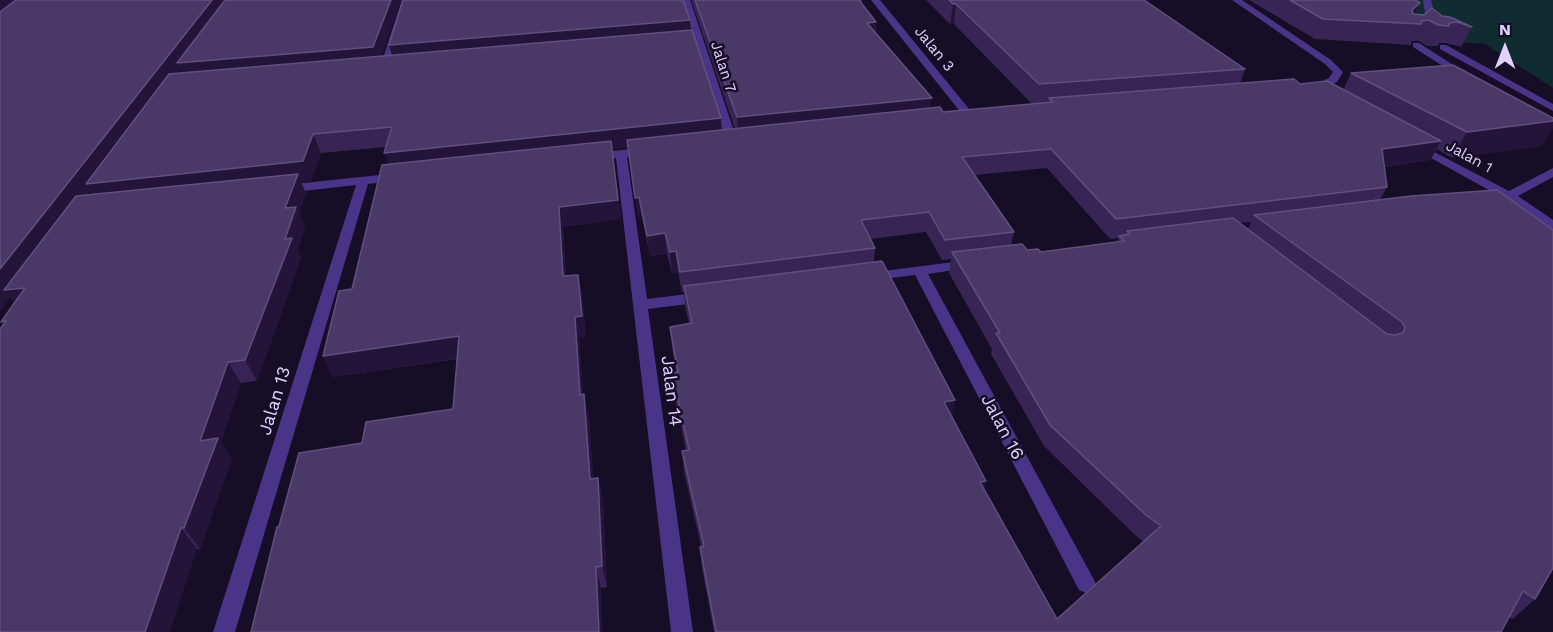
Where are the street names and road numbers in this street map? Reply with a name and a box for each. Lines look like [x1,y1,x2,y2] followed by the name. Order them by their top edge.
[910,23,958,75] street label: Jalan 3
[706,39,740,95] street label: Jalan 7
[1443,137,1495,177] street label: Jalan 1
[656,354,686,428] street label: Jalan 14
[254,364,296,438] street label: Jalan 13
[976,391,1028,463] street label: Jalan 16

